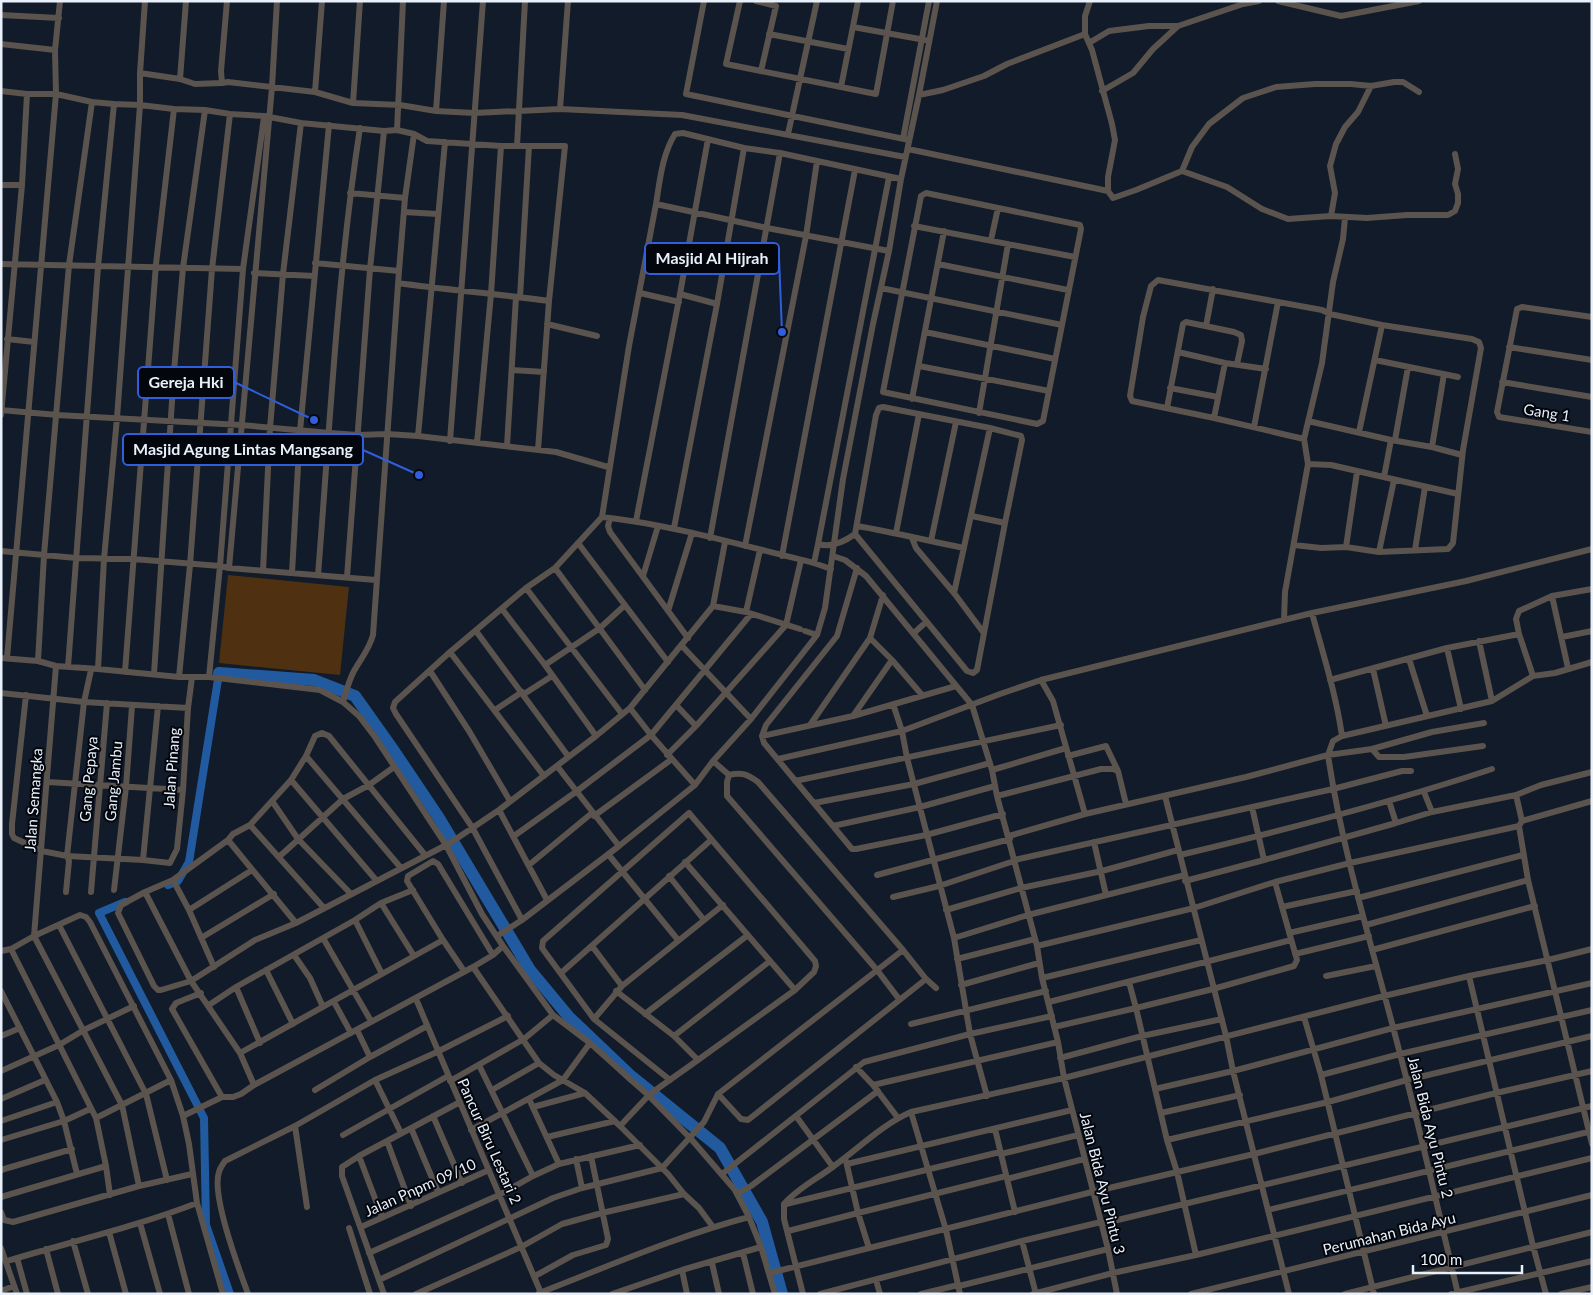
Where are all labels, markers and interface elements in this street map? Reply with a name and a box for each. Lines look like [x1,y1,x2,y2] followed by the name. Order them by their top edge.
[645,243,779,274] callout: Masjid Al Hijrah
[656,248,768,267] text: Masjid Al Hijrah
[138,367,234,398] callout: Gereja Hki
[148,372,224,391] text: Gereja Hki
[1522,399,1572,425] street label: Gang 1
[123,434,363,465] callout: Masjid Agung Lintas Mangsang
[133,439,354,458] text: Masjid Agung Lintas Mangsang
[159,727,183,809] street label: Jalan Pinang
[75,736,101,822] street label: Gang Pepaya
[101,740,125,822] street label: Gang Jambu
[20,748,46,852] street label: Jalan Semangka
[1405,1054,1457,1200] street label: Jalan Bida Ayu Pintu 2
[454,1075,526,1207] street label: Pancur Biru Lestari 2
[1077,1110,1129,1256] street label: Jalan Bida Ayu Pintu 3
[361,1154,479,1220] street label: Jalan Pnpm 09/10
[1321,1208,1457,1258] street label: Perumahan Bida Ayu
[1413,1242,1522,1274] scale bar
[1420,1250,1462,1268] text: 100 m

